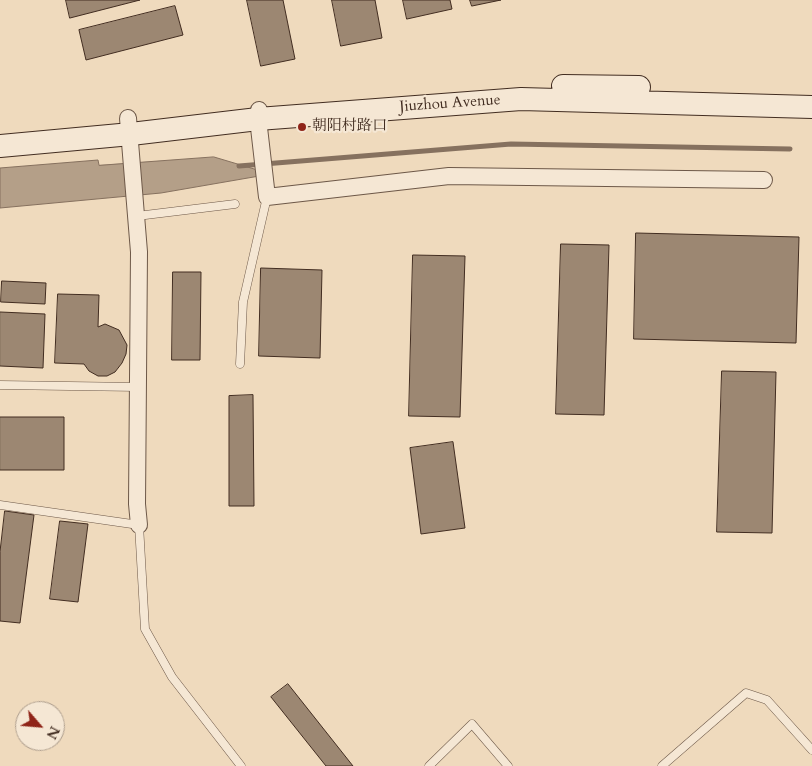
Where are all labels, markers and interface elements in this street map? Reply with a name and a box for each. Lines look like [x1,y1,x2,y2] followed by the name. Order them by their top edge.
[399,91,501,117] street label: Jiuzhou Avenue
[312,118,387,136] place label: 朝阳村路口
[296,121,308,133] marker: 朝阳村路口
[15,701,65,751] north arrow
[42,723,64,742] text: N

